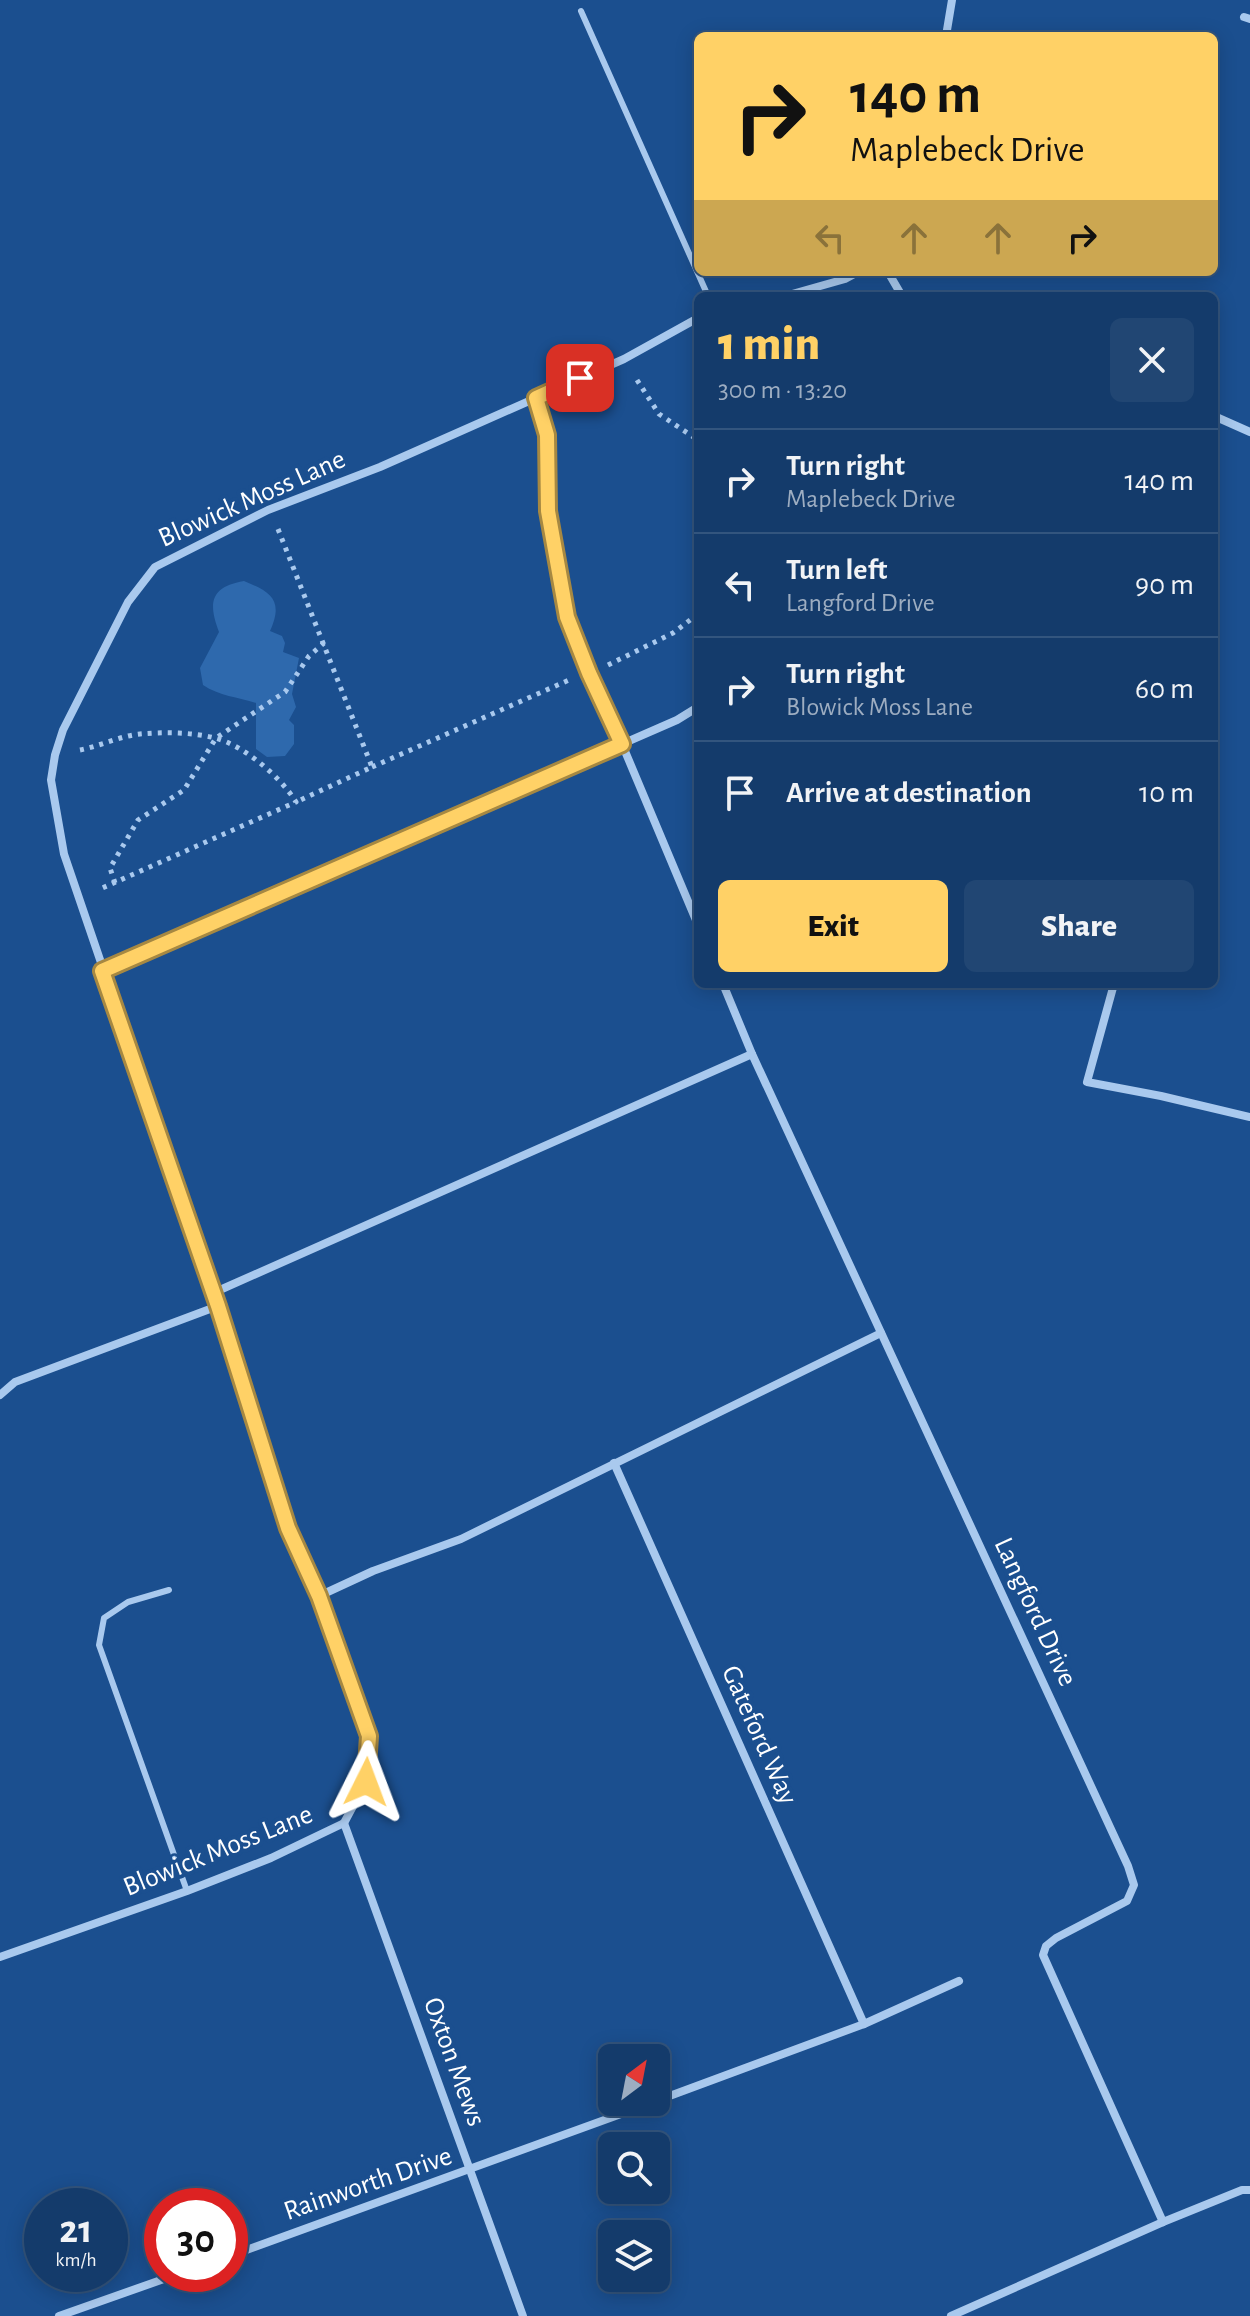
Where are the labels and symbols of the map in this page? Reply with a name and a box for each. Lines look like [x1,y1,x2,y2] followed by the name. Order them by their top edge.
[546,344,614,412] pin
[154,445,350,553] street label: Blowick Moss Lane
[988,1533,1082,1691] street label: Langford Drive
[716,1661,802,1809] street label: Gateford Way
[324,1740,408,1824] position arrow
[119,1800,317,1902] street label: Blowick Moss Lane
[418,1994,490,2130] street label: Oxton Mews
[598,2044,670,2116] north arrow
[280,2142,456,2226] street label: Rainworth Drive
[144,2188,248,2292] speed limit sign: 30

